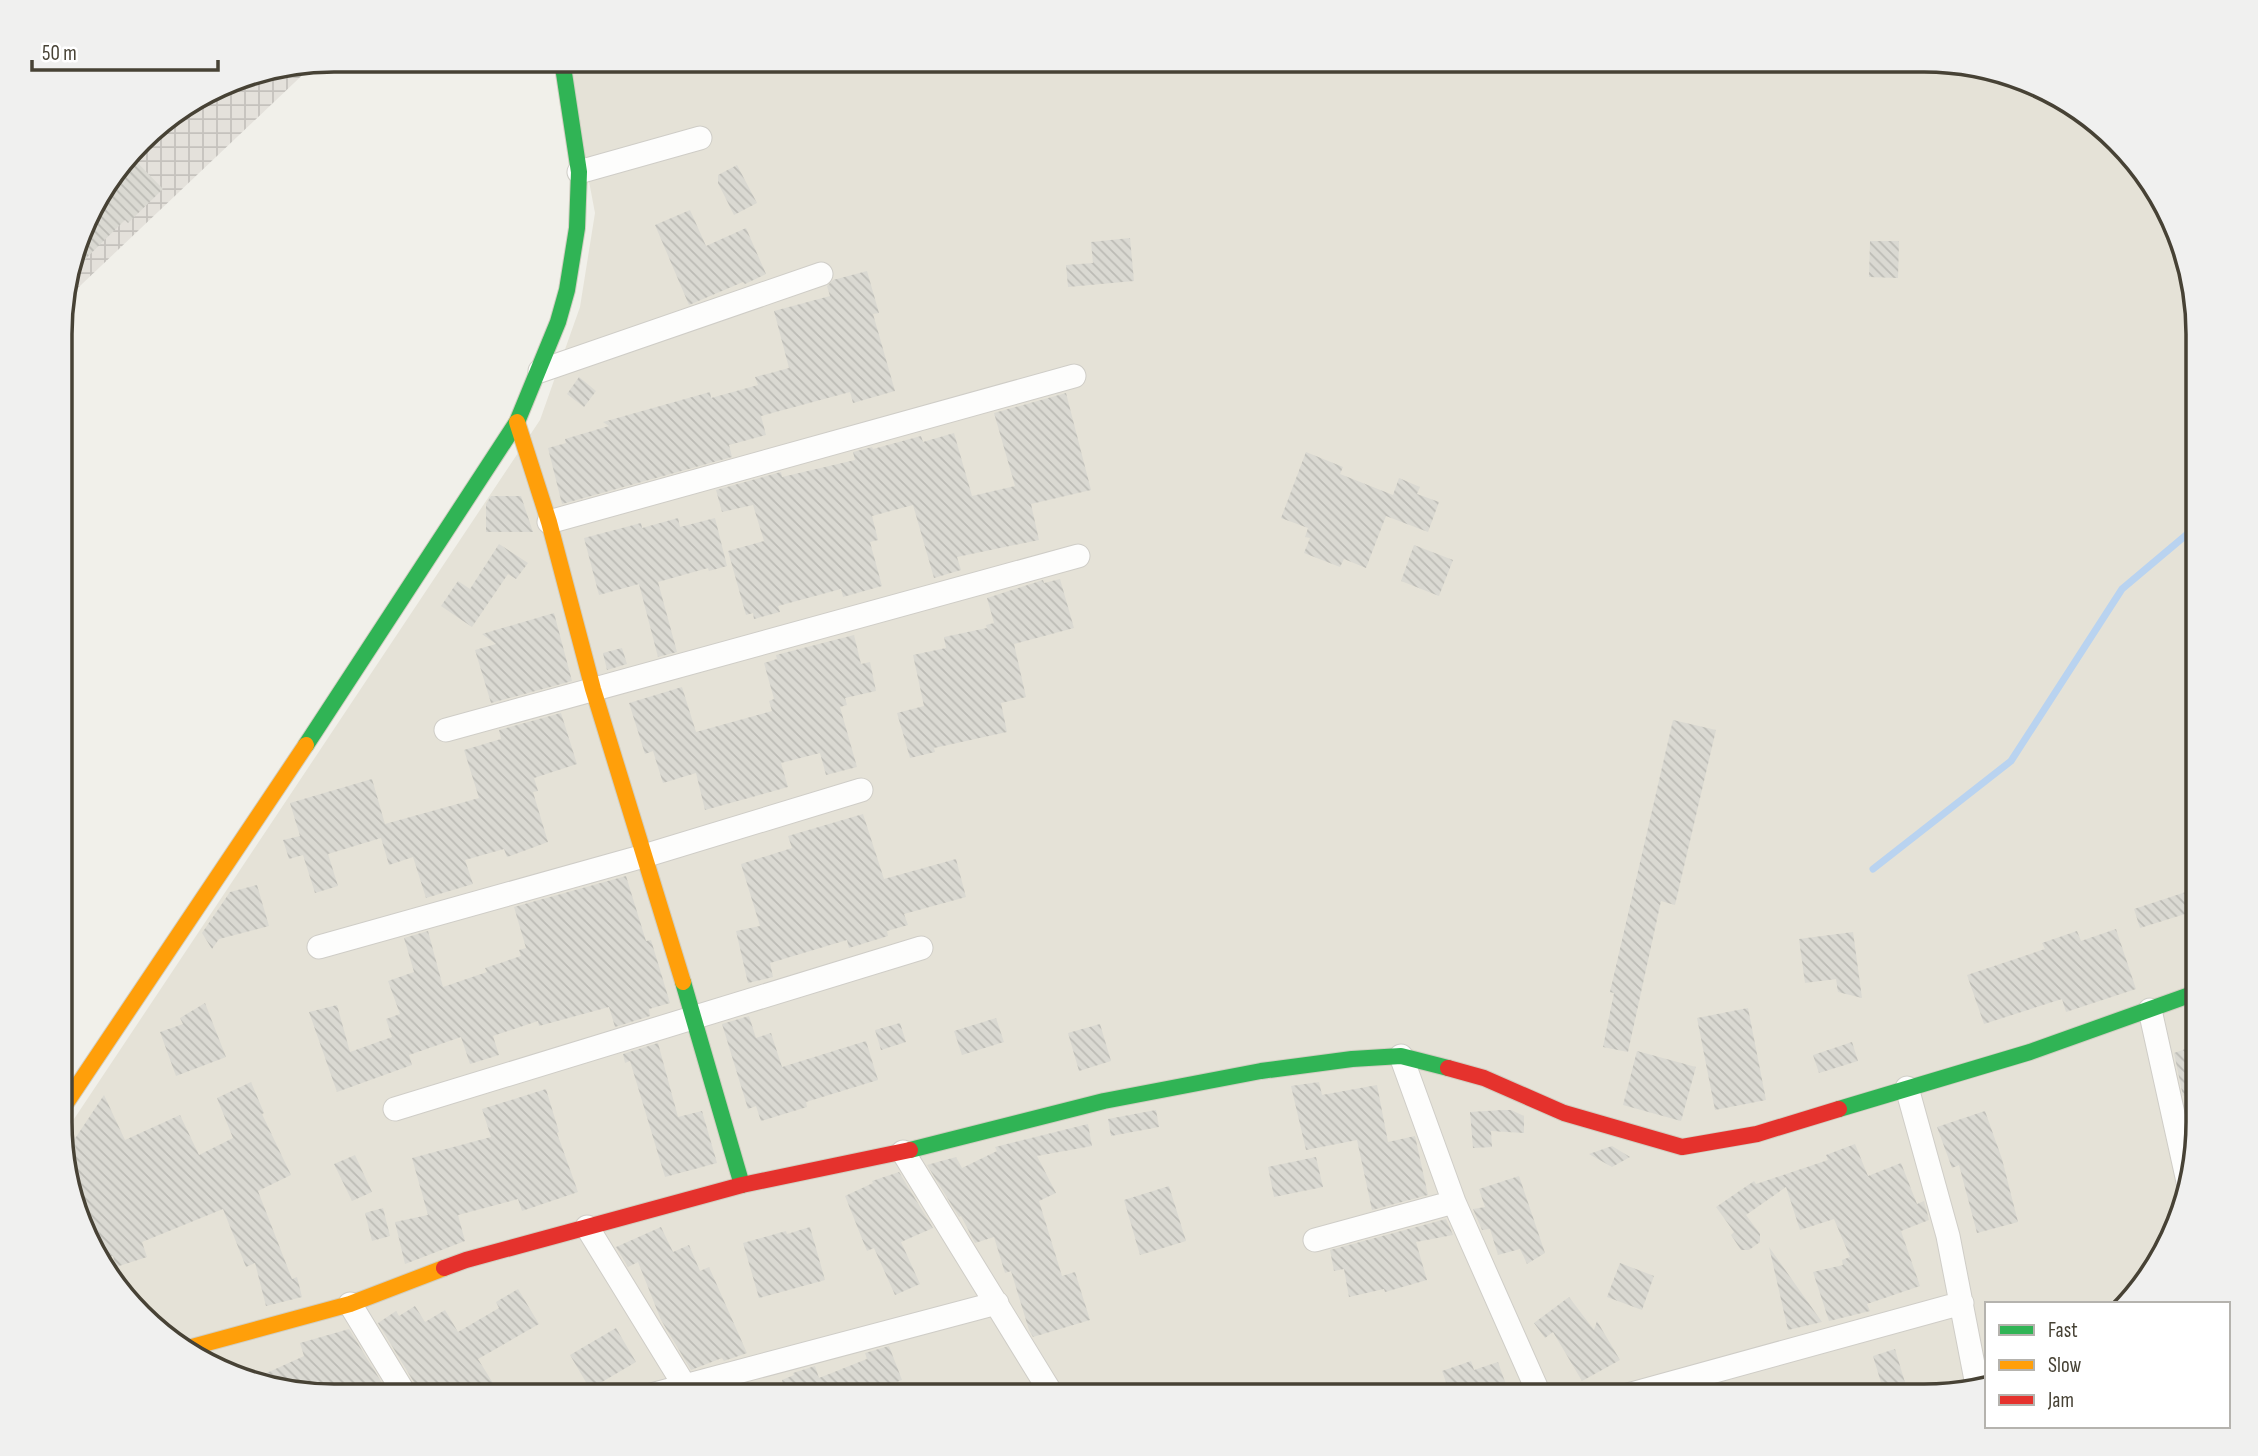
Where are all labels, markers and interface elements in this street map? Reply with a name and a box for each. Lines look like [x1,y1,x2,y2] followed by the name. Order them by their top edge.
[32,28,217,72] scale bar
[42,41,77,66] text: 50 m
[1985,1302,2230,1428] legend
[2048,1318,2078,1343] text: Fast
[2048,1353,2082,1378] text: Slow
[2047,1388,2074,1413] text: Jam

